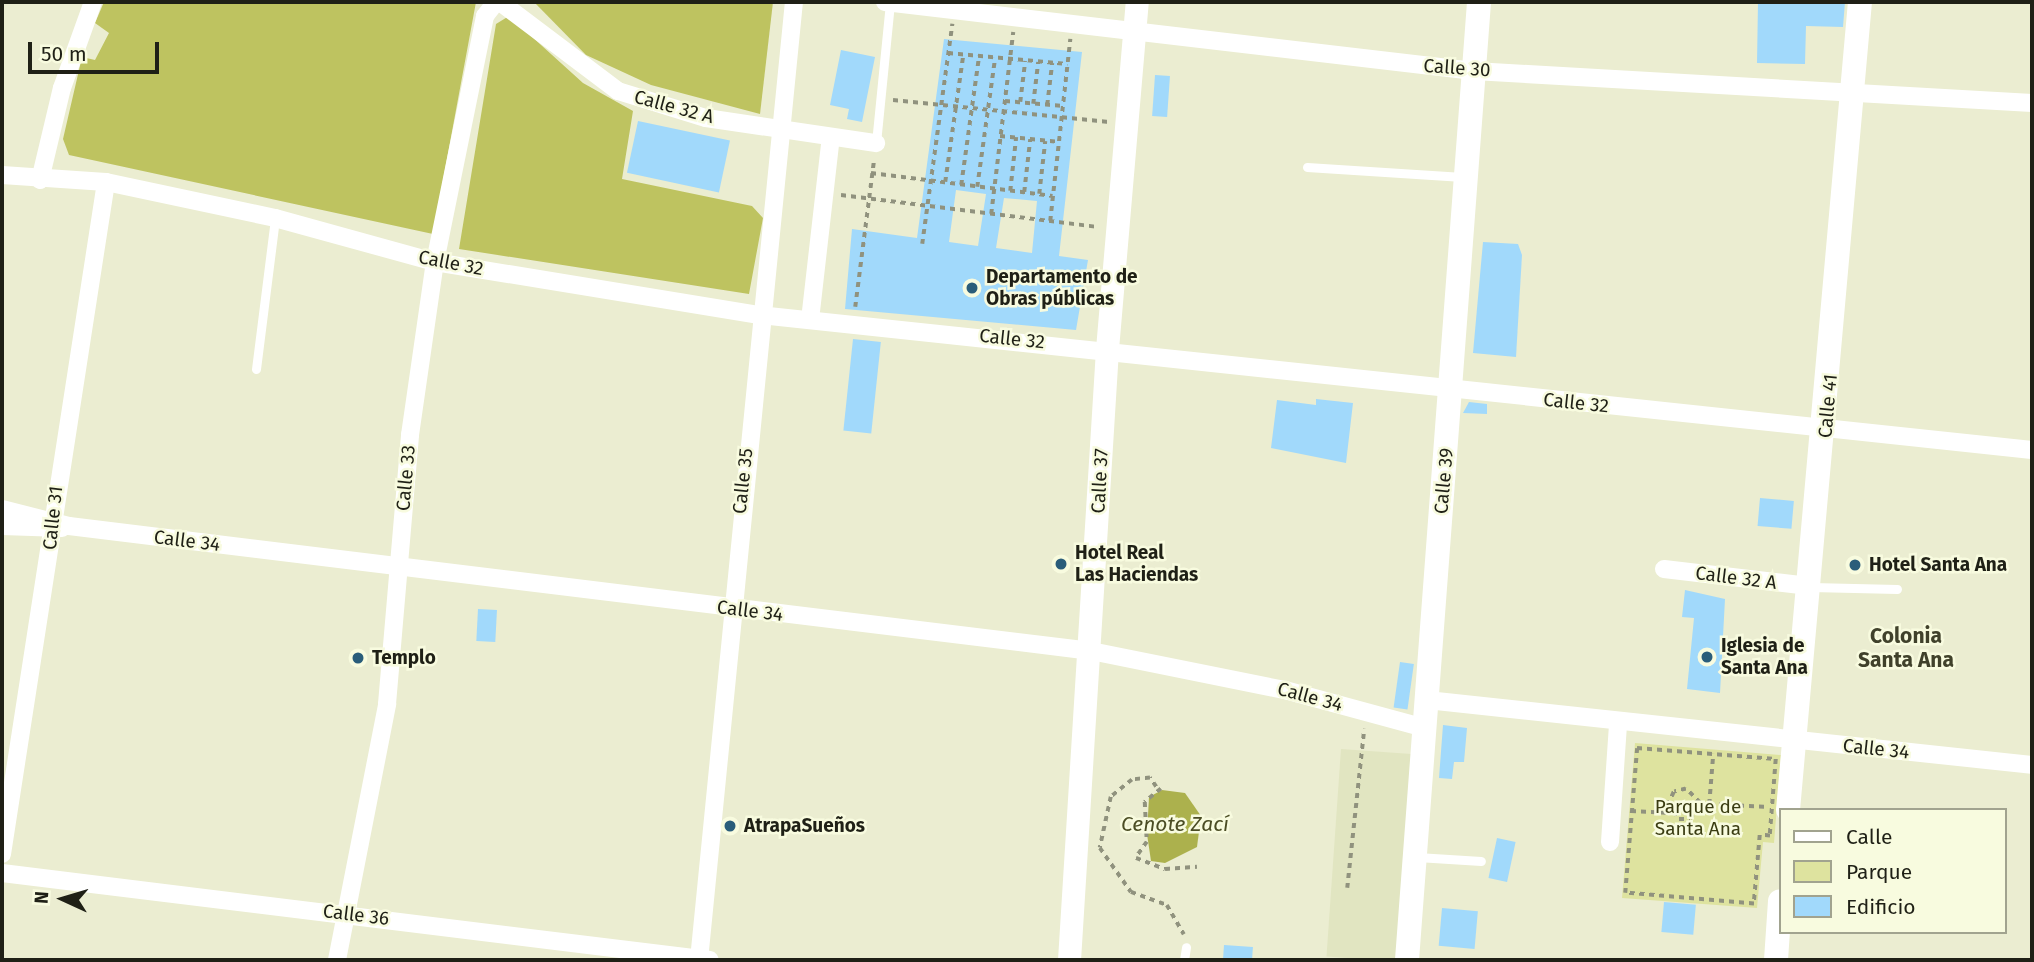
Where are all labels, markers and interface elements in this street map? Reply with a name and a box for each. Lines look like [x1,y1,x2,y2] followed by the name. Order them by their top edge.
[32,28,163,72] scale bar
[41,41,87,67] text: 50 m
[1423,54,1491,82] street label: Calle 30
[632,85,716,129] street label: Calle 32 A
[417,246,485,280] street label: Calle 32
[986,266,1138,310] place label: Departamento de Obras públicas
[964,280,980,296] marker: Departamento de Obras públicas
[978,324,1046,354] street label: Calle 32
[1814,373,1842,439] street label: Calle 41
[1542,388,1610,418] street label: Calle 32
[392,444,420,512] street label: Calle 33
[728,447,758,515] street label: Calle 35
[1430,447,1458,515] street label: Calle 39
[1087,448,1113,514] street label: Calle 37
[38,485,68,551] street label: Calle 31
[153,526,221,556] street label: Calle 34
[1075,542,1198,586] place label: Hotel Real Las Haciendas
[1869,554,2007,576] place label: Hotel Santa Ana
[1053,556,1069,572] marker: Hotel Real Las Haciendas
[1847,557,1863,573] marker: Hotel Santa Ana
[1694,562,1778,594] street label: Calle 32 A
[716,596,784,626] street label: Calle 34
[1858,623,1954,673] district label: Colonia Santa Ana
[1721,635,1808,679] place label: Iglesia de Santa Ana
[372,647,436,669] place label: Templo
[1699,649,1715,665] marker: Iglesia de Santa Ana
[350,650,366,666] marker: Templo
[1275,677,1345,717] street label: Calle 34
[1842,734,1910,764] street label: Calle 34
[1655,796,1741,840] park label: Parque de Santa Ana
[1778,808,2006,934] legend
[1121,811,1229,837] water label: Cenote Zací
[744,815,865,837] place label: AtrapaSueños
[722,818,738,834] marker: AtrapaSueños
[1846,824,1892,850] text: Calle
[1846,859,1912,885] text: Parque
[28,864,98,934] north arrow
[30,890,53,905] text: N
[1846,894,1916,920] text: Edificio
[322,900,390,930] street label: Calle 36

